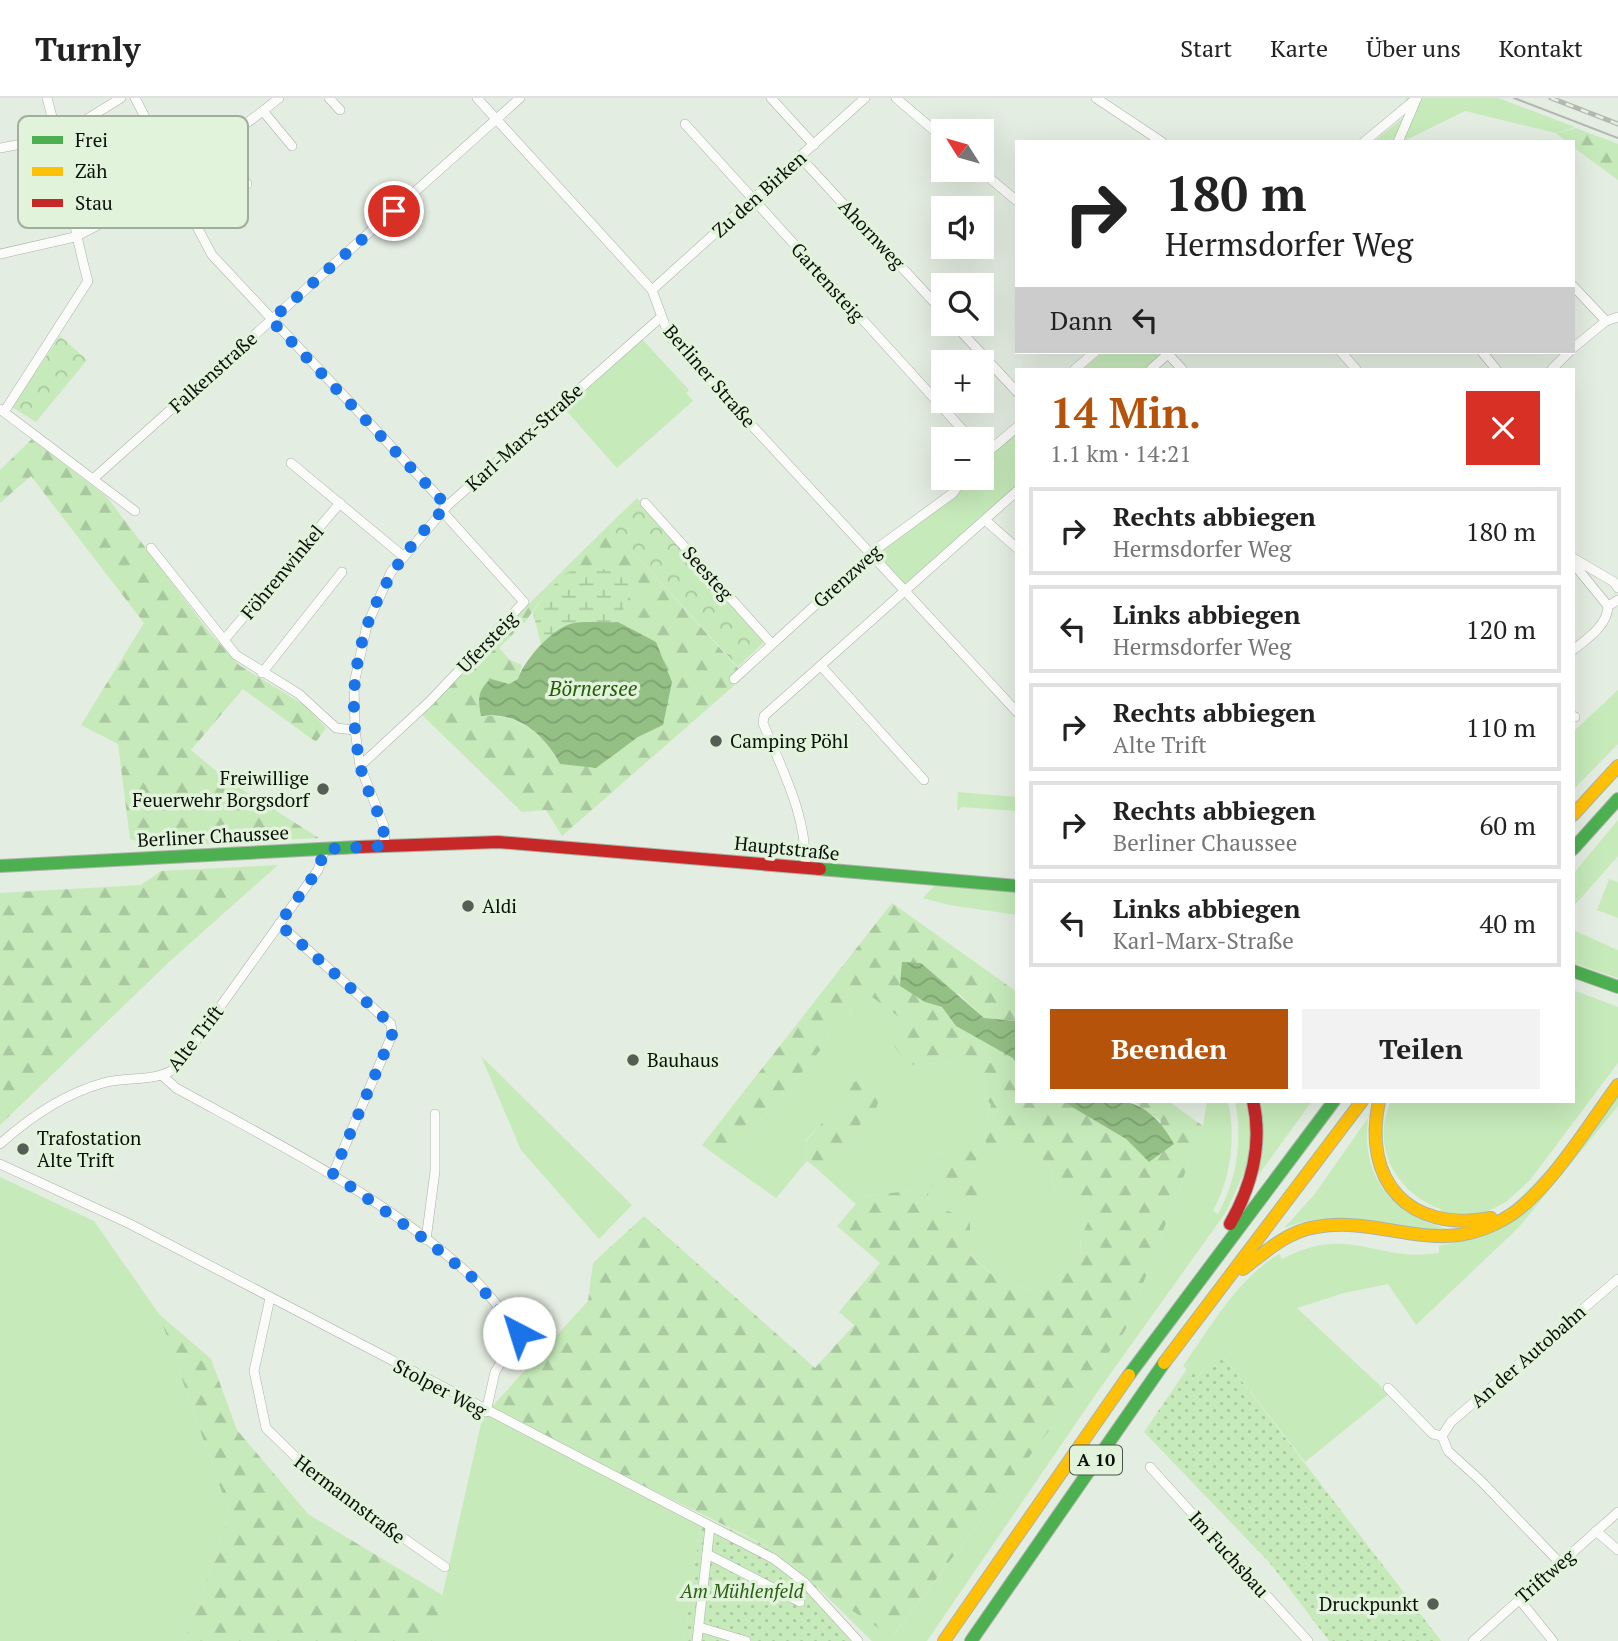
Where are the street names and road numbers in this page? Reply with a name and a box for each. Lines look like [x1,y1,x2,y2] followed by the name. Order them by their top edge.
[706,145,811,242] street label: Zu den Birken
[834,194,912,275] street label: Ahornweg
[786,237,871,327] street label: Gartensteig
[659,319,762,432] street label: Berliner Straße
[163,326,262,418] street label: Falkenstraße
[460,377,588,496] street label: Karl-Marx-Straße
[235,519,328,624] street label: Föhrenwinkel
[807,538,887,613] street label: Grenzweg
[678,540,740,606] street label: Seesteg
[451,605,523,678] street label: Ufersteig
[136,819,290,852] street label: Berliner Chaussee
[733,830,841,865] street label: Hauptstraße
[161,999,228,1076] street label: Alte Trift
[1465,1299,1590,1412] street label: An der Autobahn
[389,1353,492,1423] street label: Stolper Weg
[1070,1446,1122,1475] road number: A 10
[290,1449,411,1549] street label: Hermannstraße
[1184,1505,1275,1602] street label: Im Fuchsbau
[1510,1542,1580,1608] street label: Triftweg

